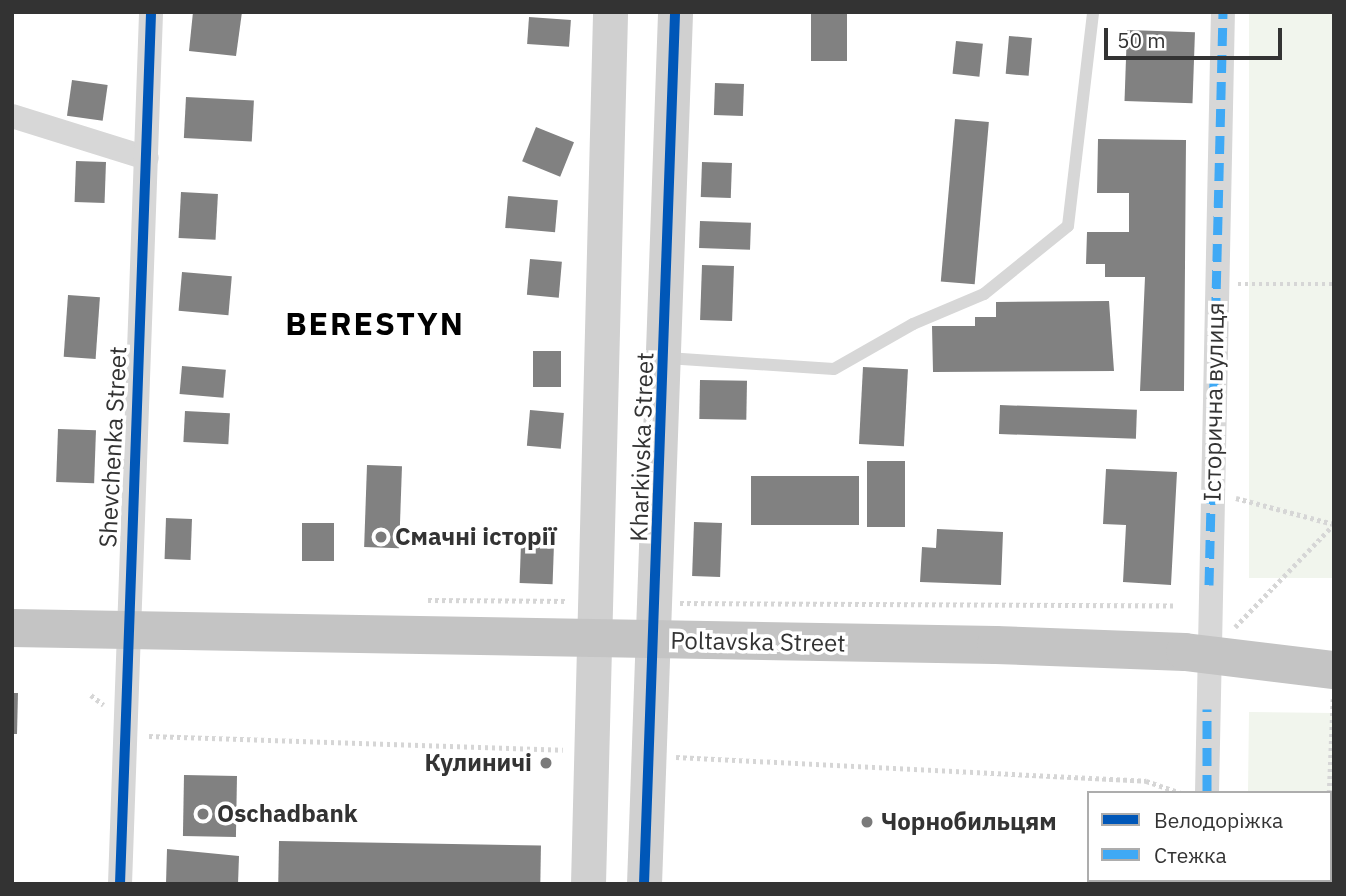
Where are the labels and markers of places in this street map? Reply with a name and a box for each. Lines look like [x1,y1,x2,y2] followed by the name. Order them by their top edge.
[395,523,556,551] place label: Смачні історії
[373,529,389,545] marker: Смачні історії
[425,749,532,777] place label: Кулиничі
[538,755,554,771] marker: Кулиничі
[217,800,358,828] place label: Oschadbank
[195,806,211,822] marker: Oschadbank
[881,808,1057,836] place label: Чорнобильцям
[859,814,875,830] marker: Чорнобильцям

